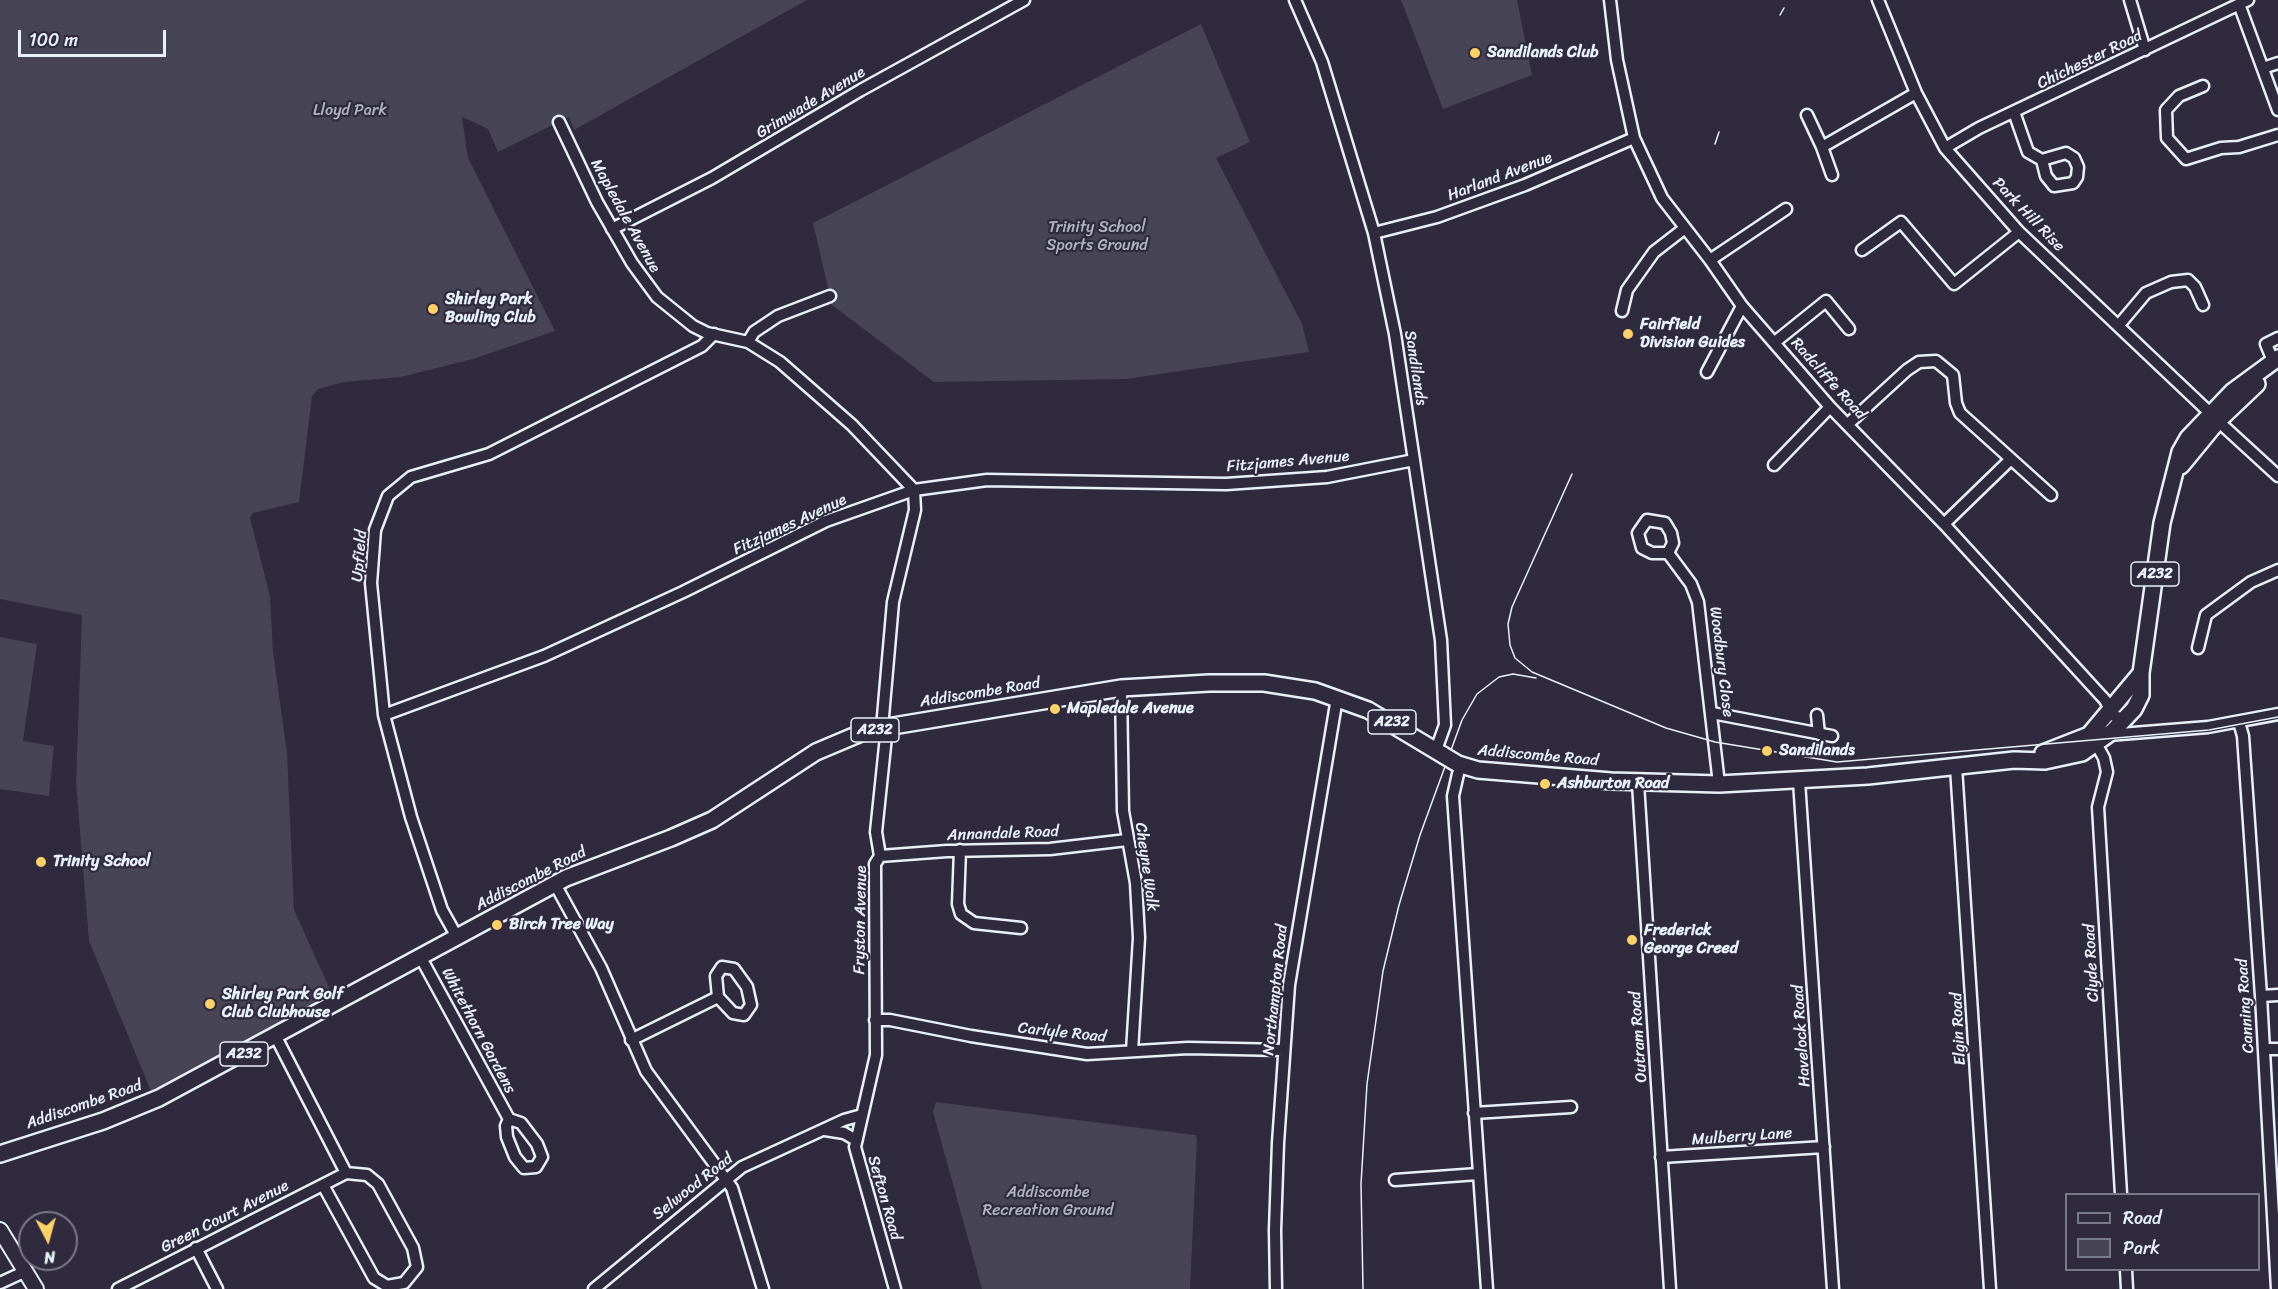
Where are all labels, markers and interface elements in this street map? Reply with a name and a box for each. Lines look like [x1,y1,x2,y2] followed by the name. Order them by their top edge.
[21,18,170,56] scale bar
[29,24,78,56] text: 100 m
[2034,26,2146,94] street label: Chichester Road
[1487,43,1599,63] place label: Sandilands Club
[1468,46,1482,60] marker: Sandilands Club
[753,63,869,143] street label: Grimwade Avenue
[313,101,387,121] park label: Lloyd Park
[1445,148,1555,206] street label: Harland Avenue
[586,156,664,276] street label: Mapledale Avenue
[1988,174,2068,256] street label: Park Hill Rise
[1046,218,1148,256] park label: Trinity School Sports Ground
[445,290,536,328] place label: Shirley Park Bowling Club
[426,302,440,316] marker: Shirley Park Bowling Club
[1640,315,1745,353] place label: Fairfield Division Guides
[1621,327,1635,341] marker: Fairfield Division Guides
[1400,329,1430,407] street label: Sandilands
[1786,334,1870,424] street label: Radcliffe Road
[1226,447,1350,477] street label: Fitzjames Avenue
[730,490,850,560] street label: Fitzjames Avenue
[348,529,372,583] street label: Upfield
[2131,562,2179,586] road number: A232
[1705,606,1737,718] street label: Woodbury Close
[919,674,1041,712] street label: Addiscombe Road
[1067,699,1194,719] place label: Mapledale Avenue
[1048,702,1062,716] marker: Mapledale Avenue
[1368,710,1416,734] road number: A232
[851,718,899,742] road number: A232
[1477,741,1599,771] street label: Addiscombe Road
[1779,741,1855,761] place label: Sandilands
[1760,744,1774,758] marker: Sandilands
[1557,774,1669,794] place label: Ashburton Road
[1538,777,1552,791] marker: Ashburton Road
[1130,821,1162,913] street label: Cheyne Walk
[947,822,1059,846] street label: Annandale Road
[473,843,589,915] street label: Addiscombe Road
[53,852,151,872] place label: Trinity School
[34,855,48,869] marker: Trinity School
[850,865,872,975] street label: Fryston Avenue
[509,915,614,935] place label: Birch Tree Way
[490,918,504,932] marker: Birch Tree Way
[1644,921,1738,959] place label: Frederick George Creed
[1260,924,1292,1056] street label: Northampton Road
[2080,924,2104,1002] street label: Clyde Road
[1625,933,1639,947] marker: Frederick George Creed
[2233,958,2259,1054] street label: Canning Road
[437,965,519,1097] street label: Whitethorn Gardens
[1789,984,1815,1088] street label: Havelock Road
[222,985,343,1023] place label: Shirley Park Golf Club Clubhouse
[1626,991,1652,1083] street label: Outram Road
[1948,992,1970,1066] street label: Elgin Road
[203,997,217,1011] marker: Shirley Park Golf Club Clubhouse
[1017,1019,1107,1047] street label: Carlyle Road
[220,1042,268,1066] road number: A232
[23,1076,145,1134] street label: Addiscombe Road
[1691,1124,1793,1150] street label: Mulberry Lane
[649,1150,737,1224] street label: Selwood Road
[863,1154,905,1242] street label: Sefton Road
[158,1176,292,1258] street label: Green Court Avenue
[983,1183,1113,1221] park label: Addiscombe Recreation Ground
[2065,1193,2260,1271] legend
[2123,1202,2162,1234] text: Road
[18,1211,78,1271] north arrow
[2123,1232,2160,1264] text: Park
[43,1242,57,1272] text: N

